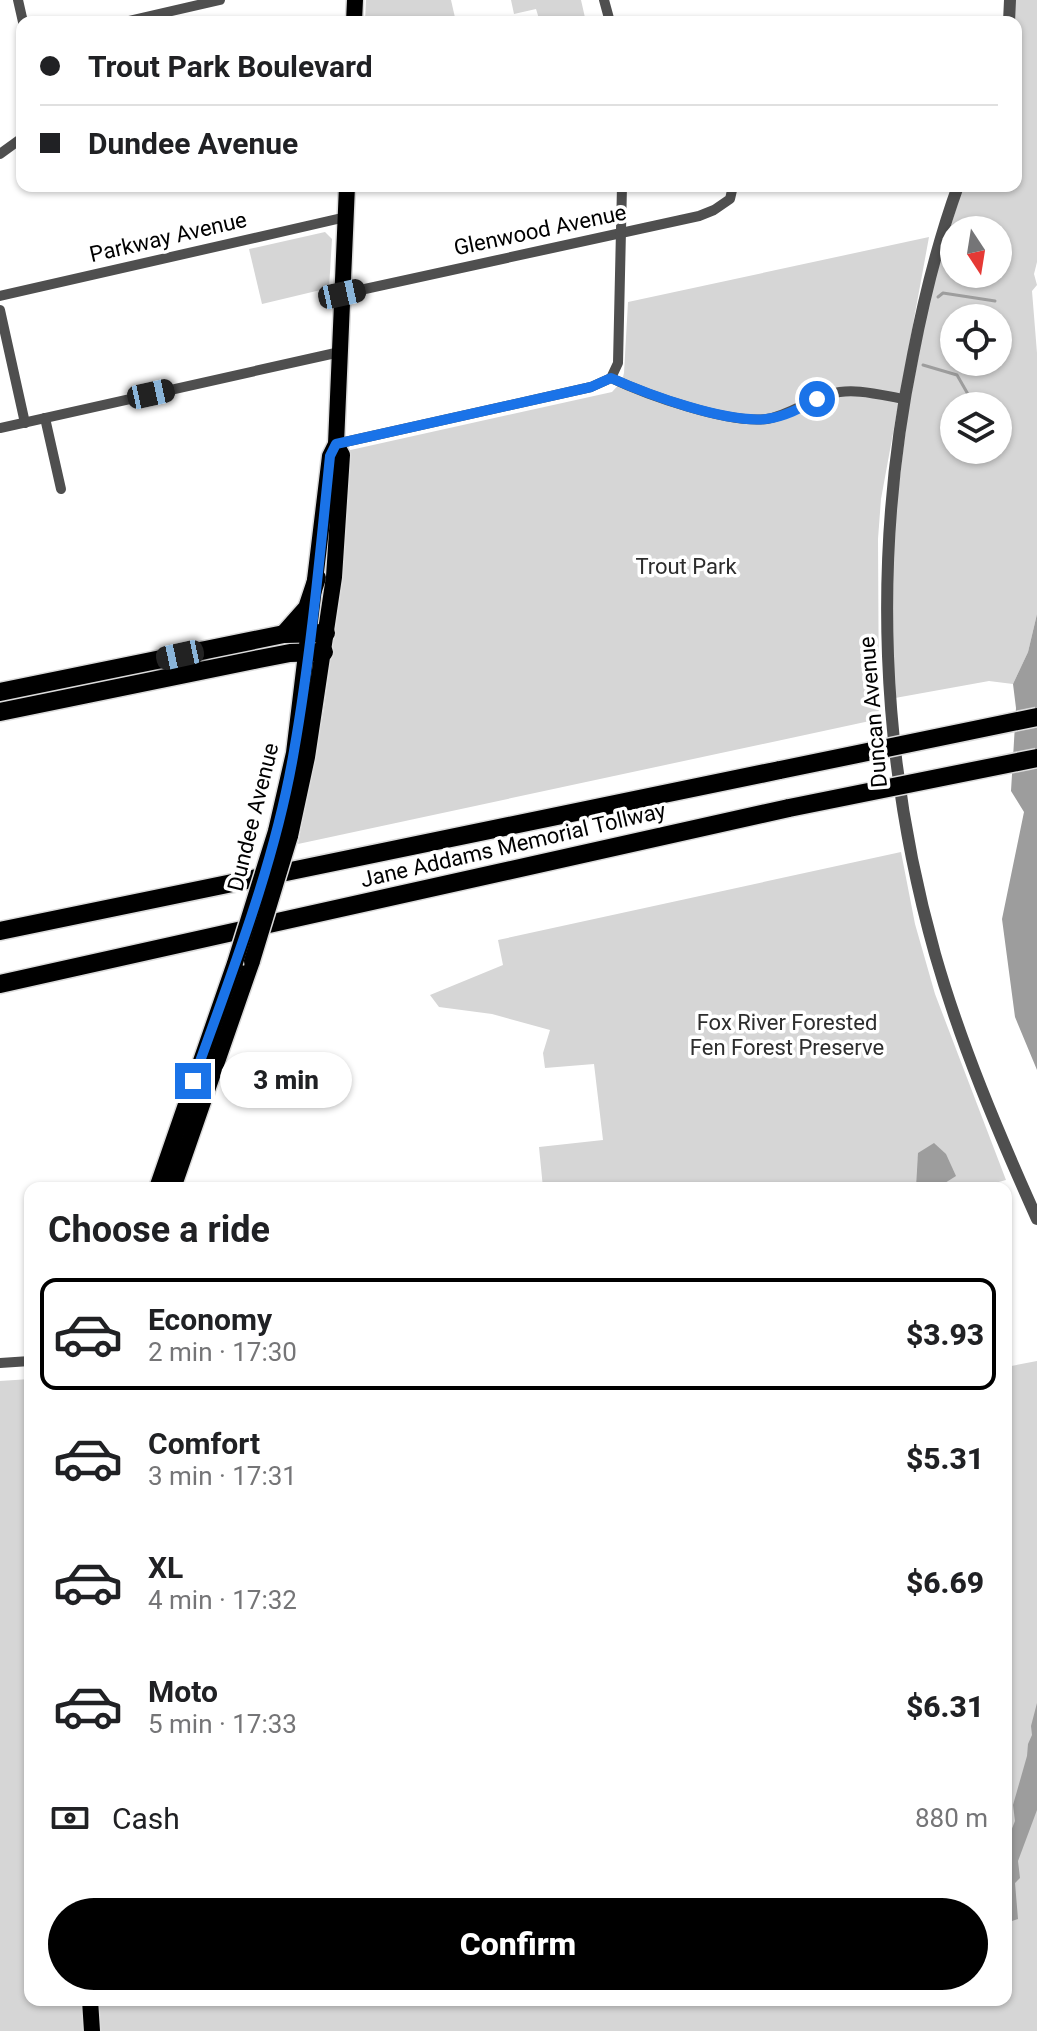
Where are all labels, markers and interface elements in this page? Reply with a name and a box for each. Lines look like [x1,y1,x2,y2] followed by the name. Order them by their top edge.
[88,49,373,84] text: Trout Park Boulevard
[88,126,298,161] text: Dundee Avenue
[452,200,628,260] street label: Glenwood Avenue
[87,207,249,267] street label: Parkway Avenue
[940,216,1012,288] north arrow
[940,216,1012,464] map controls
[316,277,368,311] car
[940,304,1012,376] button: locate
[125,377,177,411] car
[799,381,835,417] route start
[940,392,1012,464] button: layers
[635,554,737,579] park label: Trout Park
[854,635,892,789] street label: Duncan Avenue
[154,638,206,672] car
[223,740,283,894] street label: Dundee Avenue
[358,798,669,892] street label: Jane Addams Memorial Tollway
[690,1010,884,1060] park label: Fox River Forested Fen Forest Preserve
[221,1053,353,1109] callout: 3 min
[175,1063,211,1099] route end
[253,1065,319,1095] text: 3 min
[48,1209,270,1251] text: Choose a ride
[52,1298,124,1370] icon: car
[148,1302,272,1337] text: Economy
[906,1317,984,1352] text: $3.93
[148,1337,297,1367] text: 2 min · 17:30
[52,1422,124,1494] icon: car
[148,1426,260,1461] text: Comfort
[906,1441,984,1476] text: $5.31
[148,1461,297,1491] text: 3 min · 17:31
[52,1546,124,1618] icon: car
[148,1550,183,1585] text: XL
[906,1565,984,1600] text: $6.69
[148,1585,297,1615] text: 4 min · 17:32
[52,1670,124,1742] icon: car
[148,1674,218,1709] text: Moto
[906,1689,984,1724] text: $6.31
[148,1709,297,1739] text: 5 min · 17:33
[48,1796,92,1840] icon: cash
[112,1801,180,1836] text: Cash
[915,1803,988,1833] text: 880 m
[48,1898,988,1990] button: Confirm

